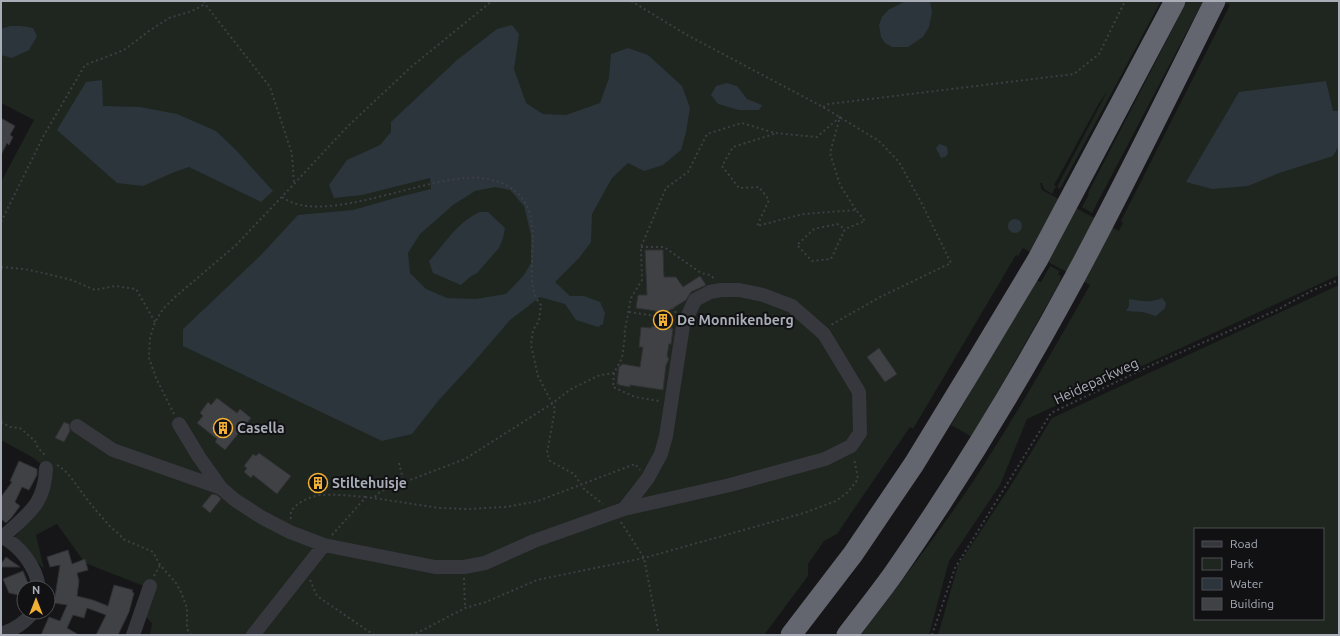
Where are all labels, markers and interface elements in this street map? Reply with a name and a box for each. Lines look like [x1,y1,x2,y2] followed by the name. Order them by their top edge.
[652,309,674,331] building icon: De Monnikenberg
[677,312,794,328] place label: De Monnikenberg
[1051,354,1141,408] street label: Heideparkweg
[212,417,234,439] building icon: Casella
[237,420,285,436] place label: Casella
[307,472,329,494] building icon: Stiltehuisje
[332,475,407,491] place label: Stiltehuisje
[1194,528,1324,620] legend
[1230,537,1258,550] text: Road
[1230,557,1254,570] text: Park
[1230,577,1263,590] text: Water
[16,580,56,620] north arrow
[32,584,40,596] text: N
[1230,597,1274,610] text: Building

